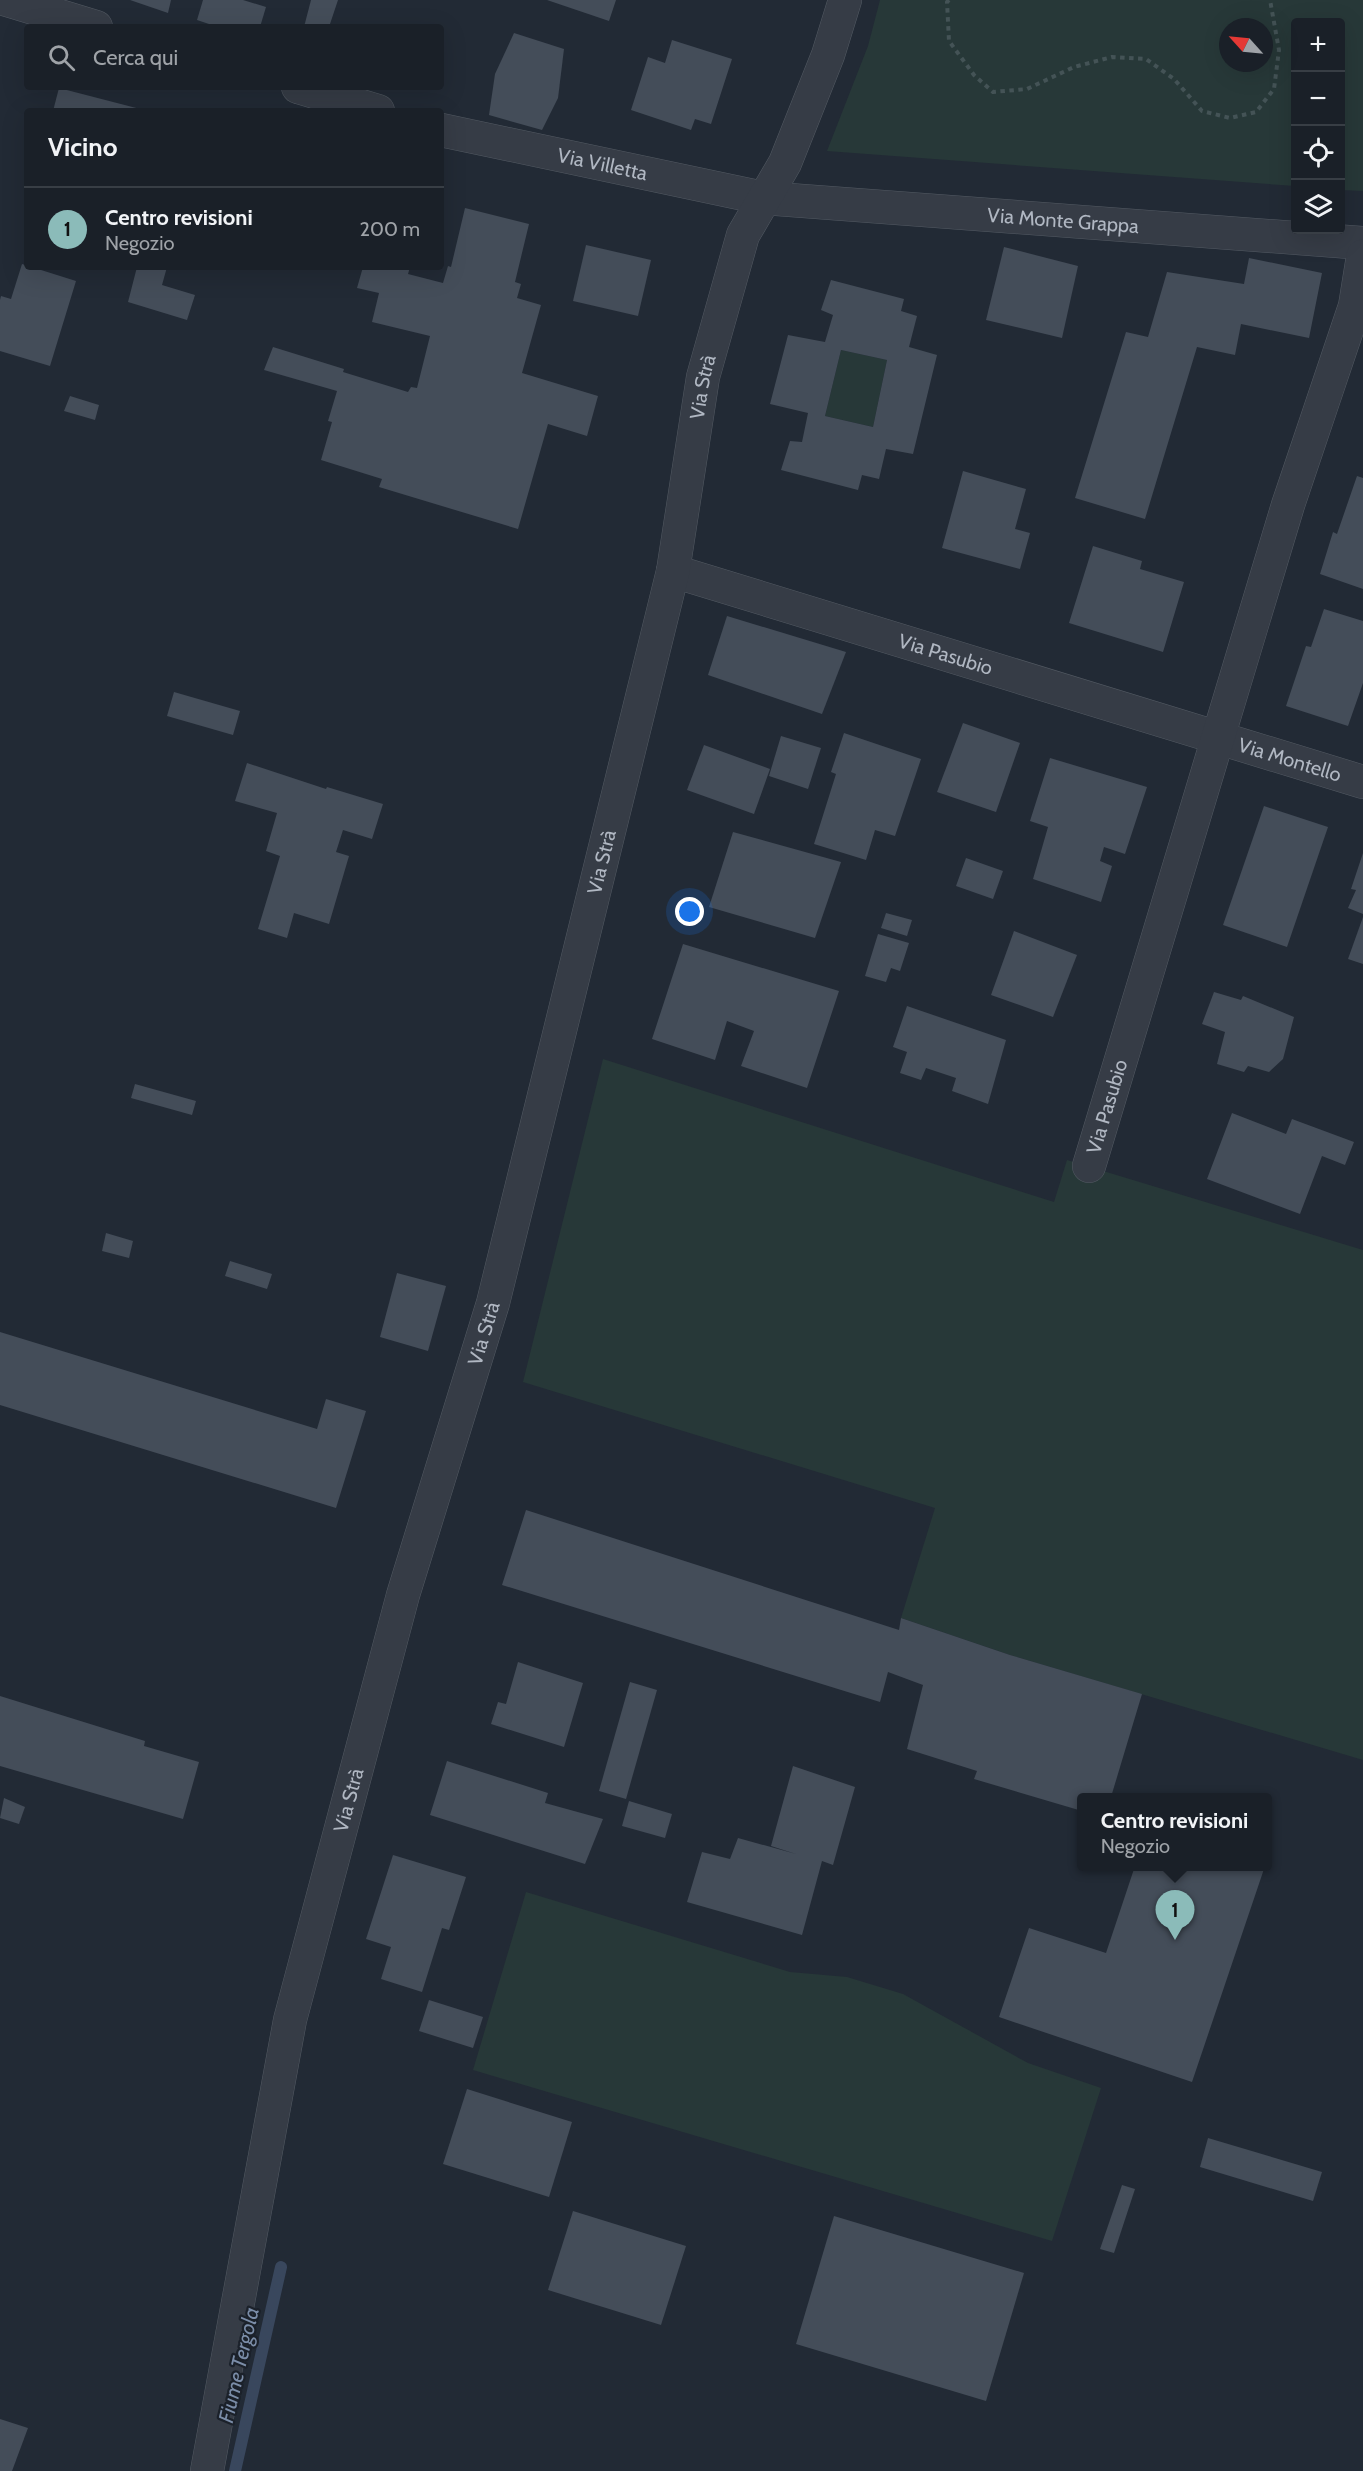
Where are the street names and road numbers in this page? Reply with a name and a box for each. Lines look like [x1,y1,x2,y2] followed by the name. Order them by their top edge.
[555,143,650,185] street label: Via Villetta
[986,203,1140,238] street label: Via Monte Grappa
[685,352,721,421] street label: Via Strà
[895,629,996,680] street label: Via Pasubio
[1235,733,1344,787] street label: Via Montello
[582,827,621,897] street label: Via Strà
[1081,1057,1132,1157] street label: Via Pasubio
[463,1298,505,1368] street label: Via Strà
[328,1765,369,1835] street label: Via Strà

